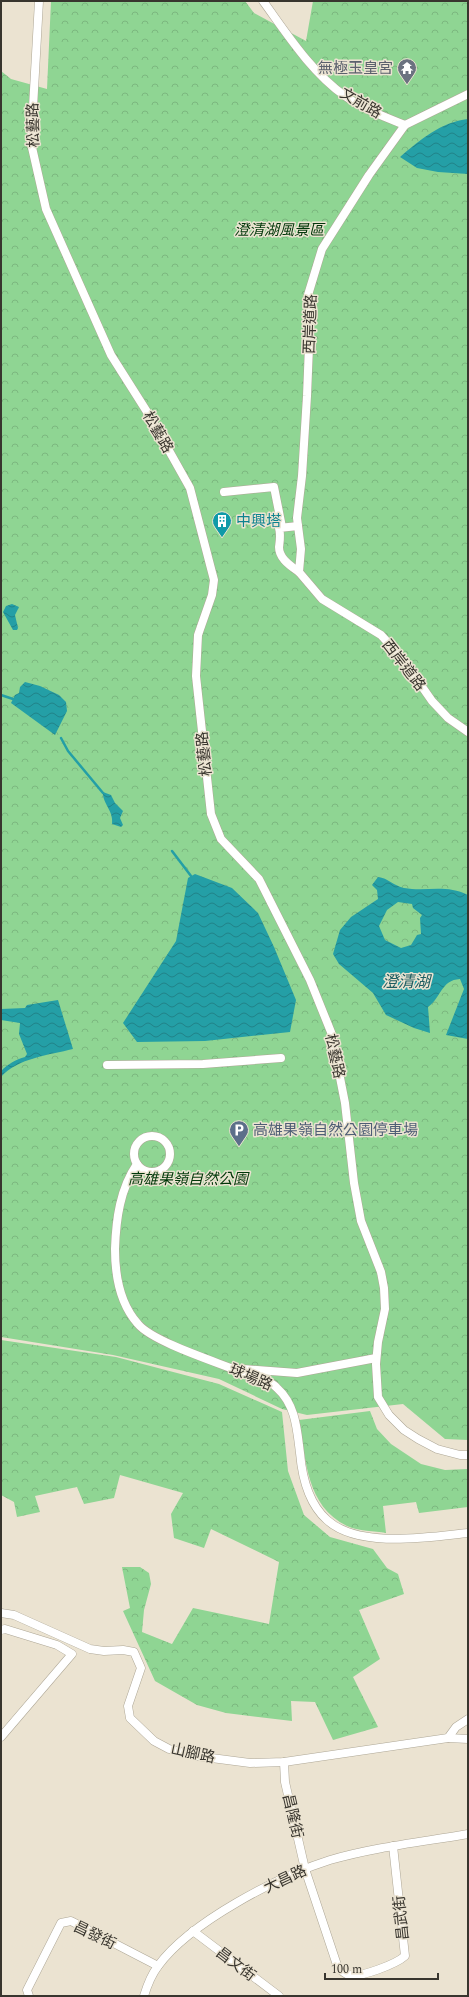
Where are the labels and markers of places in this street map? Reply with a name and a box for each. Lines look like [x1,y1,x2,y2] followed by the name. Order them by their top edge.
[318,57,393,80] place label: 無極玉皇宮
[396,57,418,85] temple icon: 無極玉皇宮
[211,510,233,538] building icon: 中興塔
[236,510,281,533] place label: 中興塔
[228,1119,250,1147] parking icon: 高雄果嶺自然公園停車場
[253,1119,418,1142] place label: 高雄果嶺自然公園停車場

